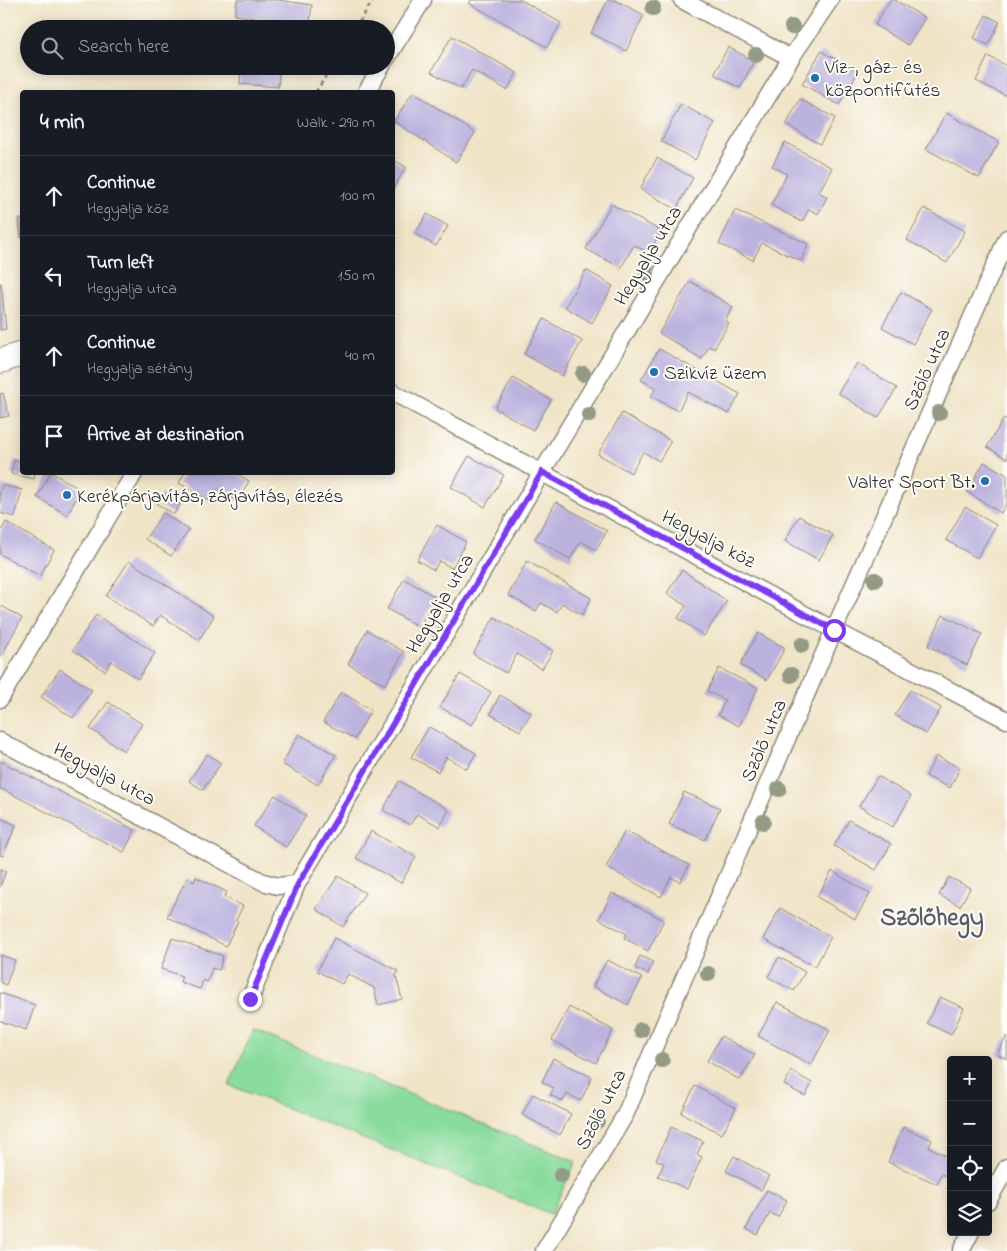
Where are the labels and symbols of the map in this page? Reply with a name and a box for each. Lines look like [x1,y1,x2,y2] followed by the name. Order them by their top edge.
[824,54,941,106] place label: Víz-, gáz- és központifűtés
[809,72,821,84] marker: Víz-, gáz- és központifűtés
[608,201,691,312] street label: Hegyalja utca
[897,324,959,416] street label: Szőlő utca
[664,360,767,389] place label: Szikvíz üzem
[648,366,660,378] marker: Szikvíz üzem
[847,469,975,498] place label: Valter Sport Bt.
[979,475,991,487] marker: Valter Sport Bt.
[77,483,343,512] place label: Kerékpárjavítás, zárjavítás, élezés
[61,489,73,501] marker: Kerékpárjavítás, zárjavítás, élezés
[655,503,760,578] street label: Hegyalja köz
[400,549,483,660] street label: Hegyalja utca
[823,619,846,642] route start
[735,695,796,787] street label: Szőlő utca
[47,736,160,815] street label: Hegyalja utca
[880,901,984,939] district label: Szőlőhegy
[239,988,262,1011] route end
[569,1065,635,1156] street label: Szőlő utca

